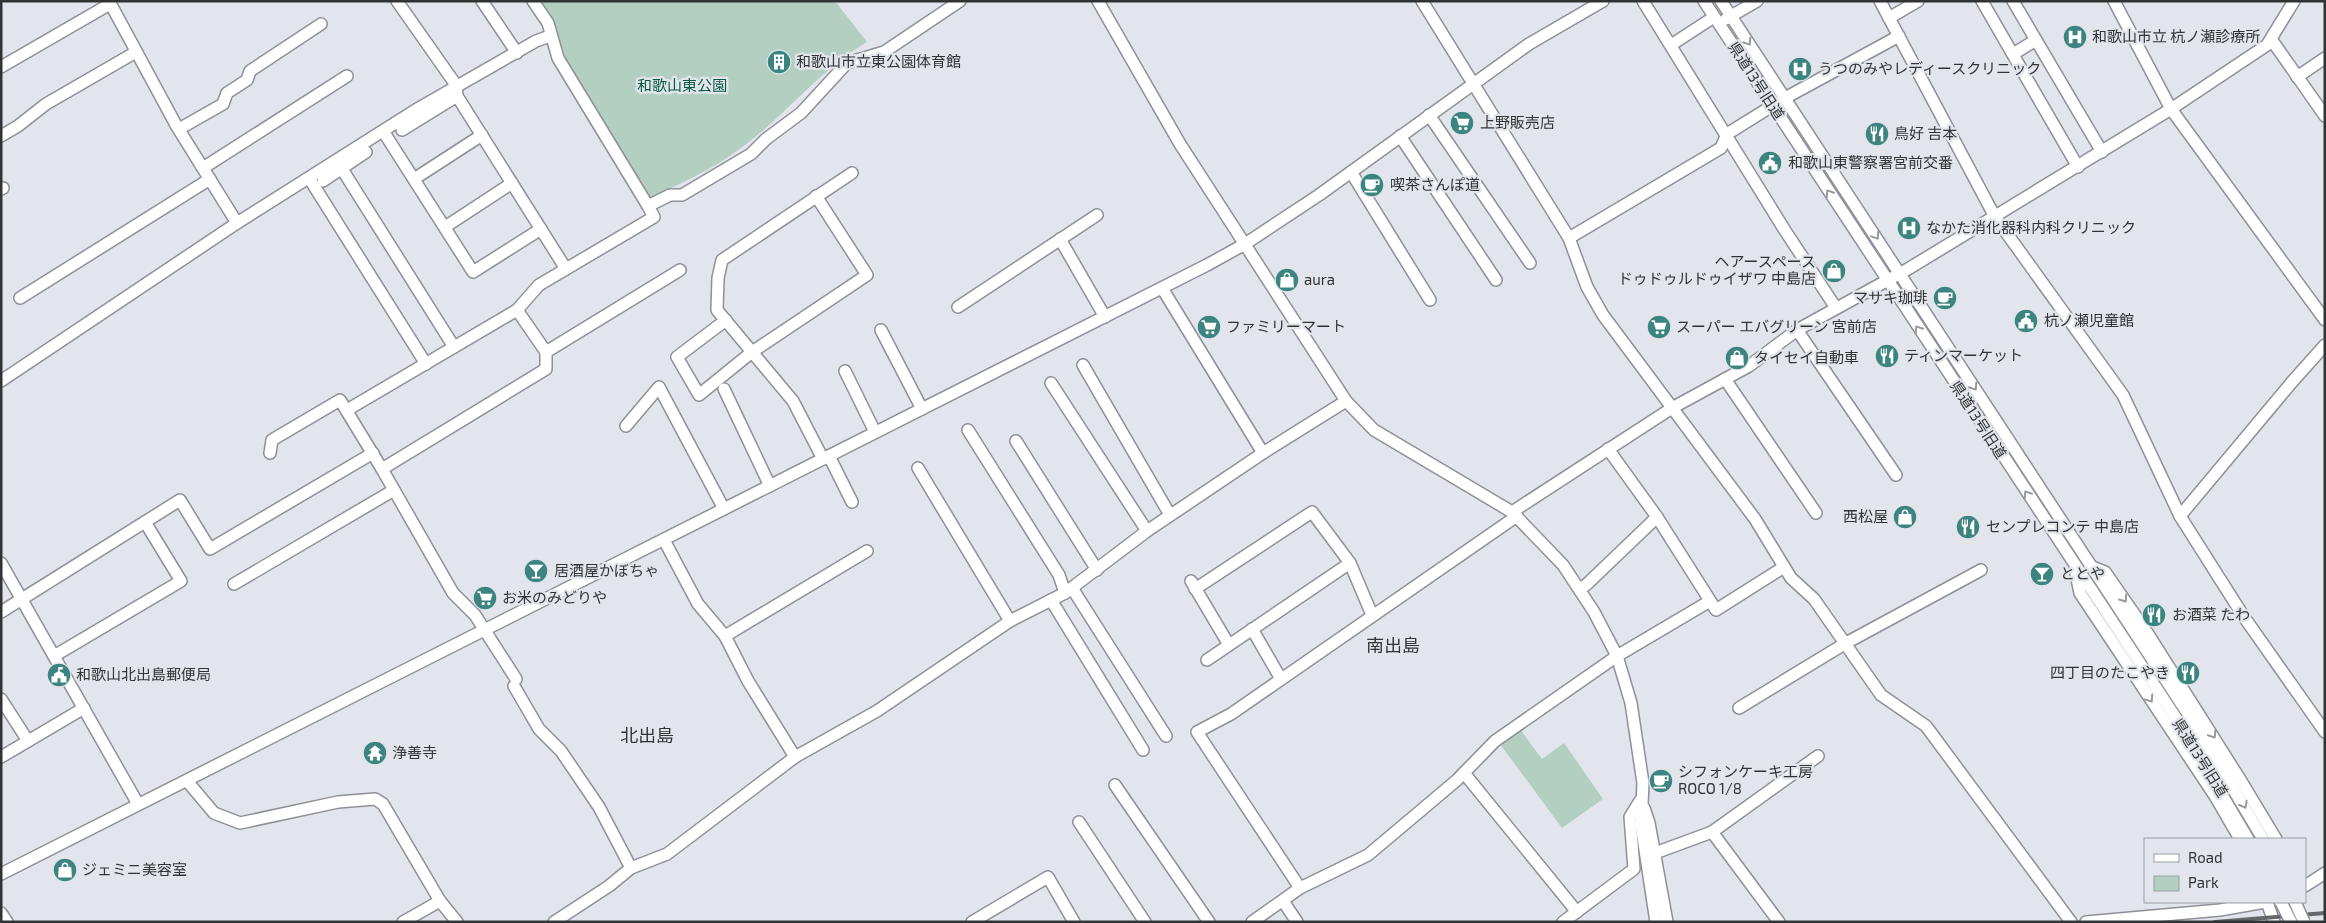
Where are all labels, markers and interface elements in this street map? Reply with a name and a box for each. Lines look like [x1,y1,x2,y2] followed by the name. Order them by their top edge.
[2062,24,2088,50] hospital icon: 和歌山市立 杭ノ瀬診療所
[2092,27,2260,45] place label: 和歌山市立 杭ノ瀬診療所
[1742,36,1751,46] one-way arrow
[1725,38,1789,123] street label: 県道13号旧道
[766,49,792,75] building icon: 和歌山市立東公園体育館
[796,52,961,70] place label: 和歌山市立東公園体育館
[1787,56,1813,82] hospital icon: うつのみやレディースクリニック
[1818,59,2041,77] place label: うつのみやレディースクリニック
[637,76,727,94] park label: 和歌山東公園
[1449,110,1475,136] supermarket icon: 上野販売店
[1480,113,1555,131] place label: 上野販売店
[1864,121,1890,147] restaurant icon: 鳥好 吉本
[1894,124,1957,142] place label: 鳥好 吉本
[1757,150,1783,176] public building icon: 和歌山東警察署宮前交番
[1788,153,1953,171] place label: 和歌山東警察署宮前交番
[1359,172,1385,198] cafe icon: 喫茶さんぽ道
[1390,175,1480,193] place label: 喫茶さんぽ道
[1826,190,1835,199] one-way arrow
[1896,215,1922,241] hospital icon: なかた消化器科内科クリニック
[1926,218,2136,236] place label: なかた消化器科内科クリニック
[1870,230,1879,240] one-way arrow
[1618,252,1816,287] place label: ヘアースペース ドゥドゥルドゥイザワ 中島店
[1821,258,1847,284] shop icon: ヘアースペース ドゥドゥルドゥイザワ 中島店
[1274,267,1300,293] shop icon: aura
[1304,270,1335,288] place label: aura
[1932,285,1958,311] cafe icon: マサキ珈琲
[1853,288,1928,306] place label: マサキ珈琲
[2013,308,2039,334] public building icon: 杭ノ瀬児童館
[2044,311,2134,329] place label: 杭ノ瀬児童館
[1196,314,1222,340] supermarket icon: ファミリーマート
[1646,314,1672,340] supermarket icon: スーパー エバグリーン 宮前店
[1226,317,1346,335] place label: ファミリーマート
[1676,317,1877,335] place label: スーパー エバグリーン 宮前店
[1915,325,1924,335] one-way arrow
[1874,343,1900,369] restaurant icon: ティンマーケット
[1724,345,1750,371] shop icon: タイセイ自動車
[1904,346,2023,364] place label: ティンマーケット
[1754,348,1859,366] place label: タイセイ自動車
[1947,377,2011,462] street label: 県道13号旧道
[1968,381,1978,390] one-way arrow
[2024,490,2033,500] one-way arrow
[1892,504,1918,530] shop icon: 西松屋
[1843,507,1888,525] place label: 西松屋
[1955,514,1981,540] restaurant icon: センプレコンテ 中島店
[1986,517,2139,535] place label: センプレコンテ 中島店
[523,558,549,584] bar icon: 居酒屋かぼちゃ
[554,561,659,579] place label: 居酒屋かぼちゃ
[2029,561,2055,587] bar icon: ととや
[2060,564,2105,582] place label: ととや
[472,585,498,611] supermarket icon: お米のみどりや
[502,588,607,606] place label: お米のみどりや
[2118,593,2127,603] one-way arrow
[2141,602,2167,628] restaurant icon: お酒菜 たわ
[2172,605,2250,623] place label: お酒菜 たわ
[1366,634,1420,656] district label: 南出島
[2175,660,2201,686] restaurant icon: 四丁目のたこやき
[46,662,72,688] public building icon: 和歌山北出島郵便局
[2050,663,2170,681] place label: 四丁目のたこやき
[76,665,211,683] place label: 和歌山北出島郵便局
[2144,694,2154,703] one-way arrow
[2170,715,2232,800] street label: 県道13号旧道
[620,724,674,746] district label: 北出島
[2206,730,2216,739] one-way arrow
[362,740,388,766] temple icon: 浄善寺
[392,743,437,761] place label: 浄善寺
[1678,762,1813,797] place label: シフォンケーキ工房 ROCO 1/8
[1648,768,1674,794] cafe icon: シフォンケーキ工房 ROCO 1/8
[2238,800,2248,809] one-way arrow
[2144,838,2306,903] legend
[2188,848,2223,866] text: Road
[52,857,78,883] shop icon: ジェミニ美容室
[82,860,187,878] place label: ジェミニ美容室
[2188,873,2219,891] text: Park

